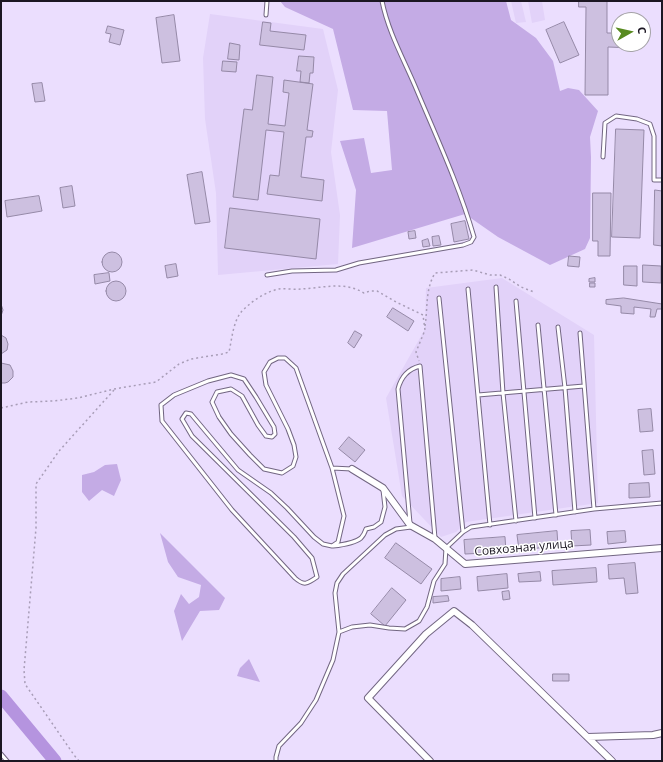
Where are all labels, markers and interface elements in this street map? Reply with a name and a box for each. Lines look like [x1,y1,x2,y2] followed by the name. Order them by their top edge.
[611,12,651,52] north arrow
[634,26,650,35] text: С
[474,536,574,560] street label: Совхозная улица

